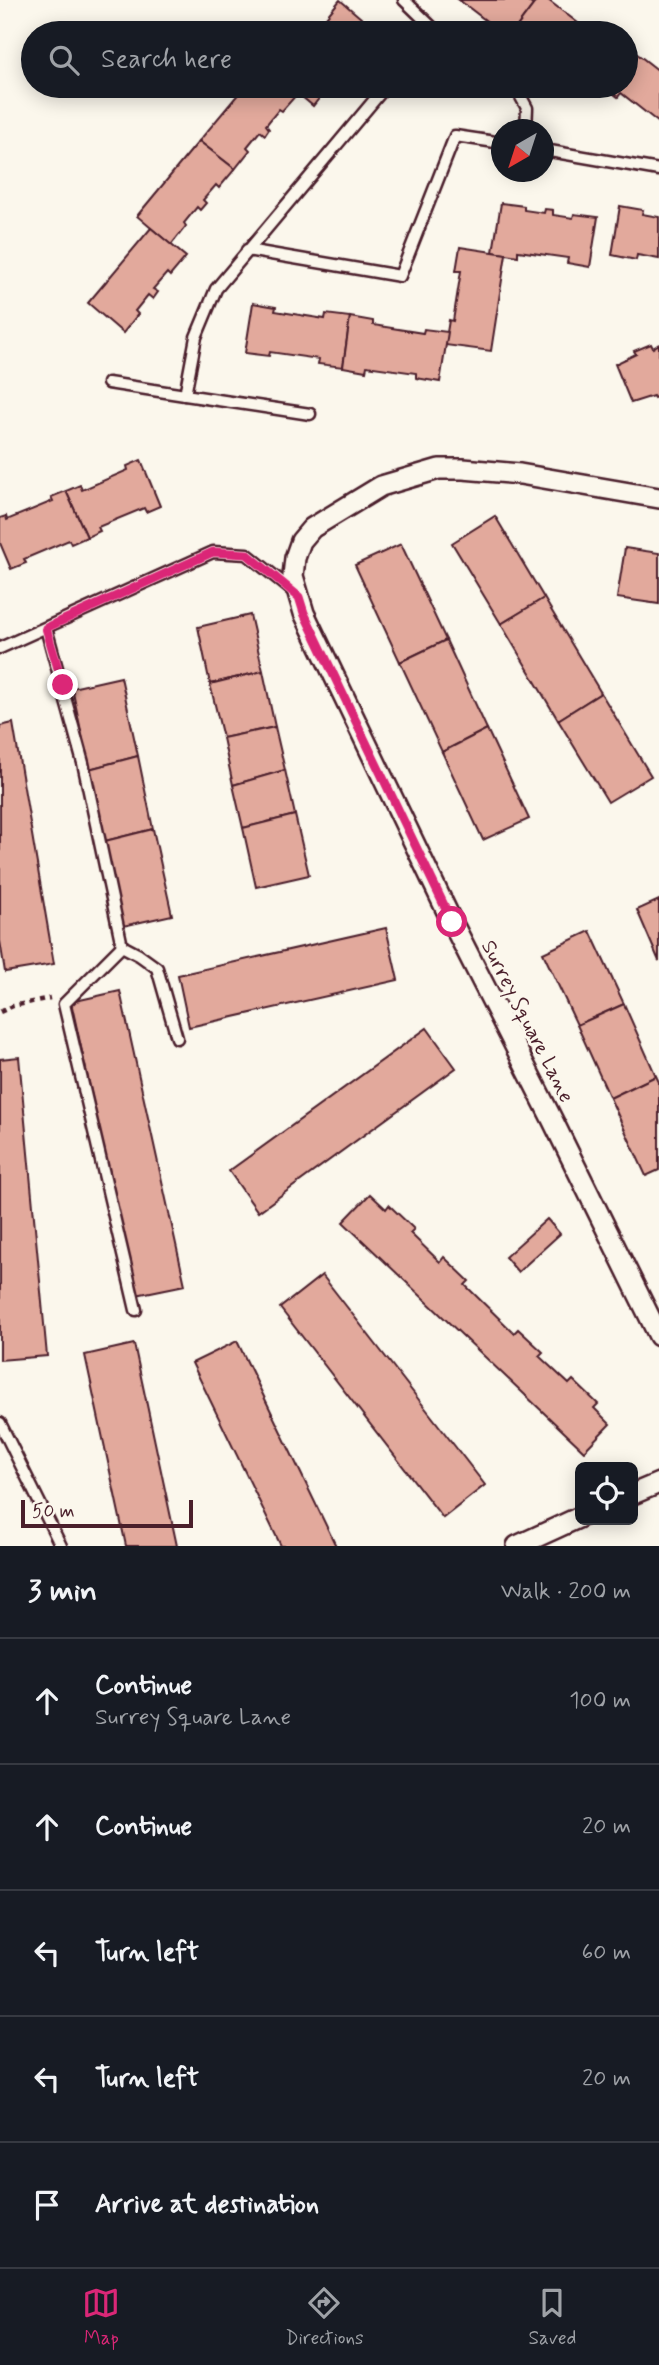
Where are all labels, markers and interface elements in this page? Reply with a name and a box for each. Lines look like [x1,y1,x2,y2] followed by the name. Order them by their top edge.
[21,21,638,98] search box
[45,41,83,79] icon: search
[101,43,232,77] text: Search here
[491,119,554,182] north arrow
[47,669,78,700] route end
[436,906,467,937] route start
[474,935,580,1108] street label: Surrey Square Lane
[575,1462,638,1525] map controls
[575,1462,638,1525] button: locate
[21,1497,192,1529] scale bar
[32,1499,75,1524] text: 50 m
[28,1572,97,1611] text: 3 min
[501,1577,631,1607] text: Walk · 200 m
[95,1669,192,1703] text: Continue
[28,1682,66,1720] icon: ahead
[569,1686,631,1716] text: 100 m
[95,1703,291,1733] text: Surrey Square Lane
[28,1808,66,1846] icon: ahead
[95,1810,192,1844] text: Continue
[582,1812,631,1842] text: 20 m
[28,1934,66,1972] icon: left
[95,1936,199,1970] text: Turn left
[582,1938,631,1968] text: 60 m
[28,2060,66,2098] icon: left
[95,2062,199,2096] text: Turn left
[582,2064,631,2094] text: 20 m
[28,2186,66,2224] icon: arrive
[95,2188,319,2222] text: Arrive at destination
[82,2284,120,2351] tab: Map
[285,2284,364,2351] tab: Directions
[528,2284,576,2351] tab: Saved

